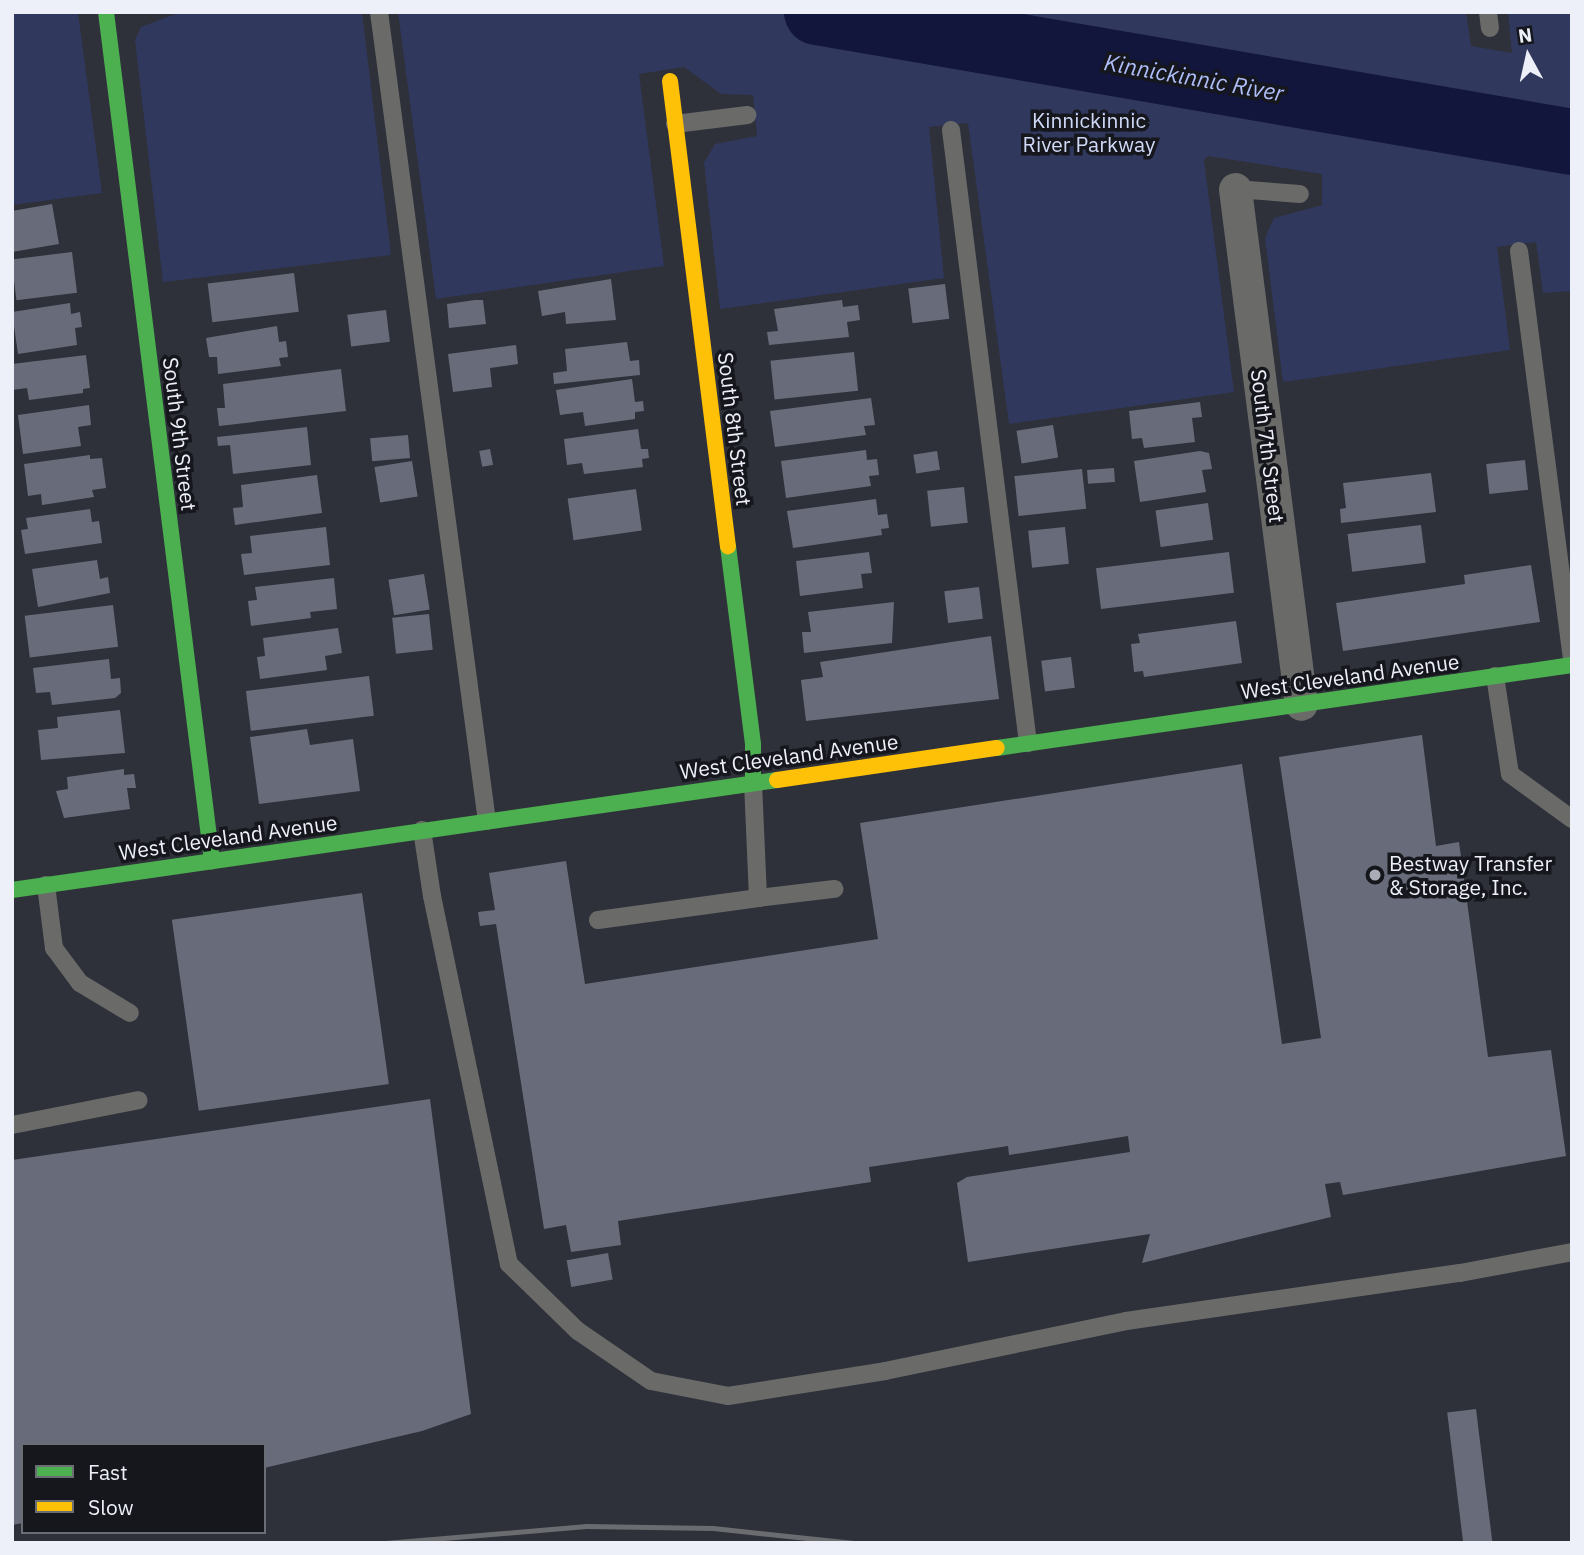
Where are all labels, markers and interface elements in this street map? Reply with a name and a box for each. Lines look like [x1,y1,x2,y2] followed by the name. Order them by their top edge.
[1493,21,1563,91] north arrow
[1517,22,1534,48] text: N
[1102,48,1286,106] water label: Kinnickinnic River
[1022,107,1156,157] park label: Kinnickinnic River Parkway
[713,351,757,507] street label: South 8th Street
[158,356,202,512] street label: South 9th Street
[1246,368,1290,524] street label: South 7th Street
[1239,648,1461,704] street label: West Cleveland Avenue
[678,728,900,784] street label: West Cleveland Avenue
[117,809,339,865] street label: West Cleveland Avenue
[1389,850,1552,900] place label: Bestway Transfer & Storage, Inc.
[1367,867,1383,883] marker: Bestway Transfer & Storage, Inc.
[21,1443,266,1534] legend
[88,1458,128,1486] text: Fast
[88,1493,134,1521] text: Slow

